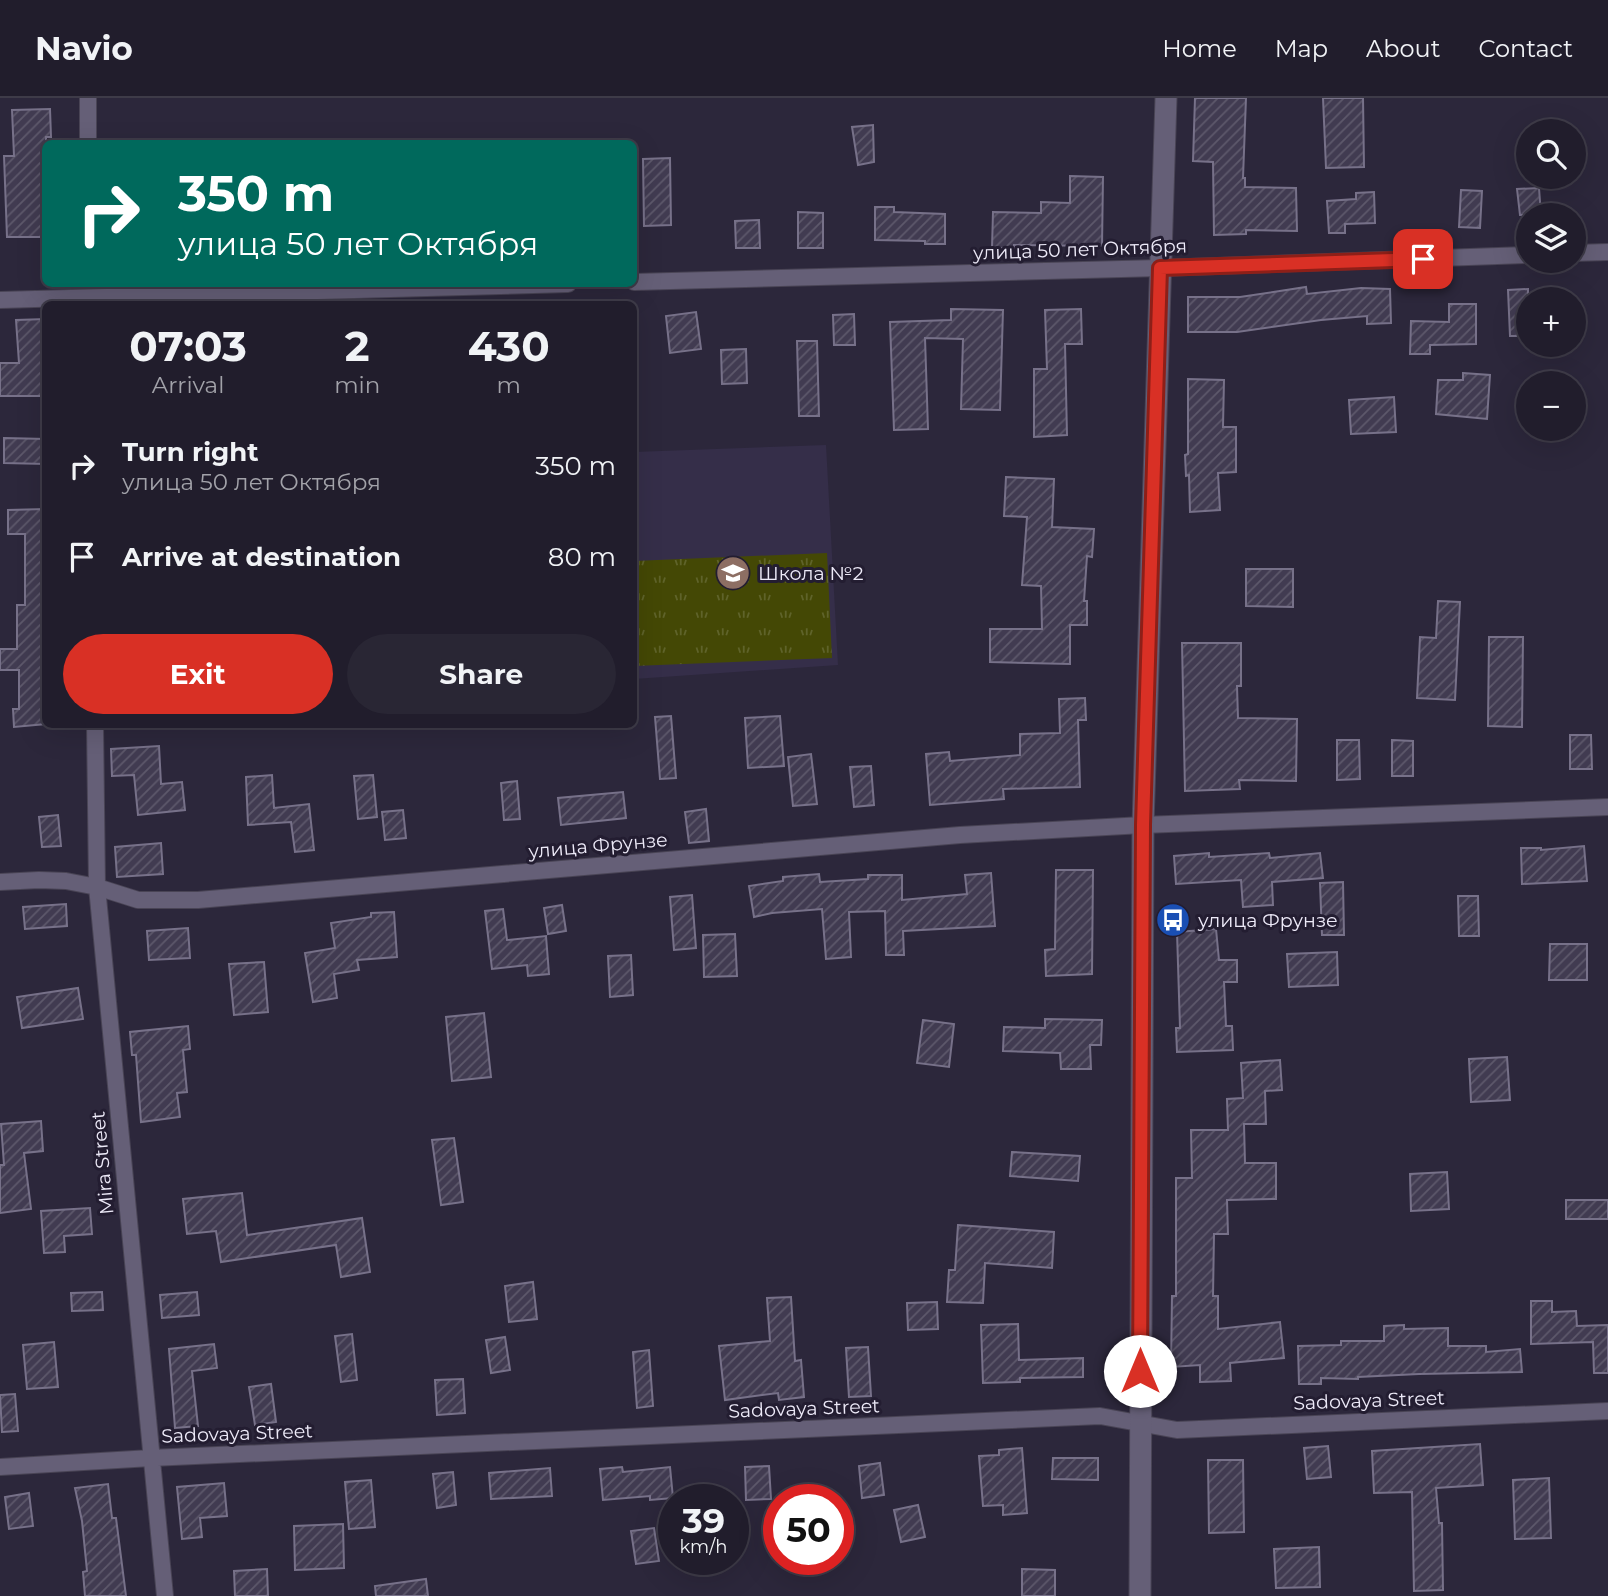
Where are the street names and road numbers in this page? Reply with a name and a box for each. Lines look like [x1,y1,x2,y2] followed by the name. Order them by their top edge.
[972,234,1187,265] street label: улица 50 лет Октября
[526,828,669,863] street label: улица Фрунзе
[86,1110,118,1216] street label: Mira Street
[1293,1386,1446,1415] street label: Sadovaya Street
[728,1394,881,1423] street label: Sadovaya Street
[161,1419,314,1448] street label: Sadovaya Street

